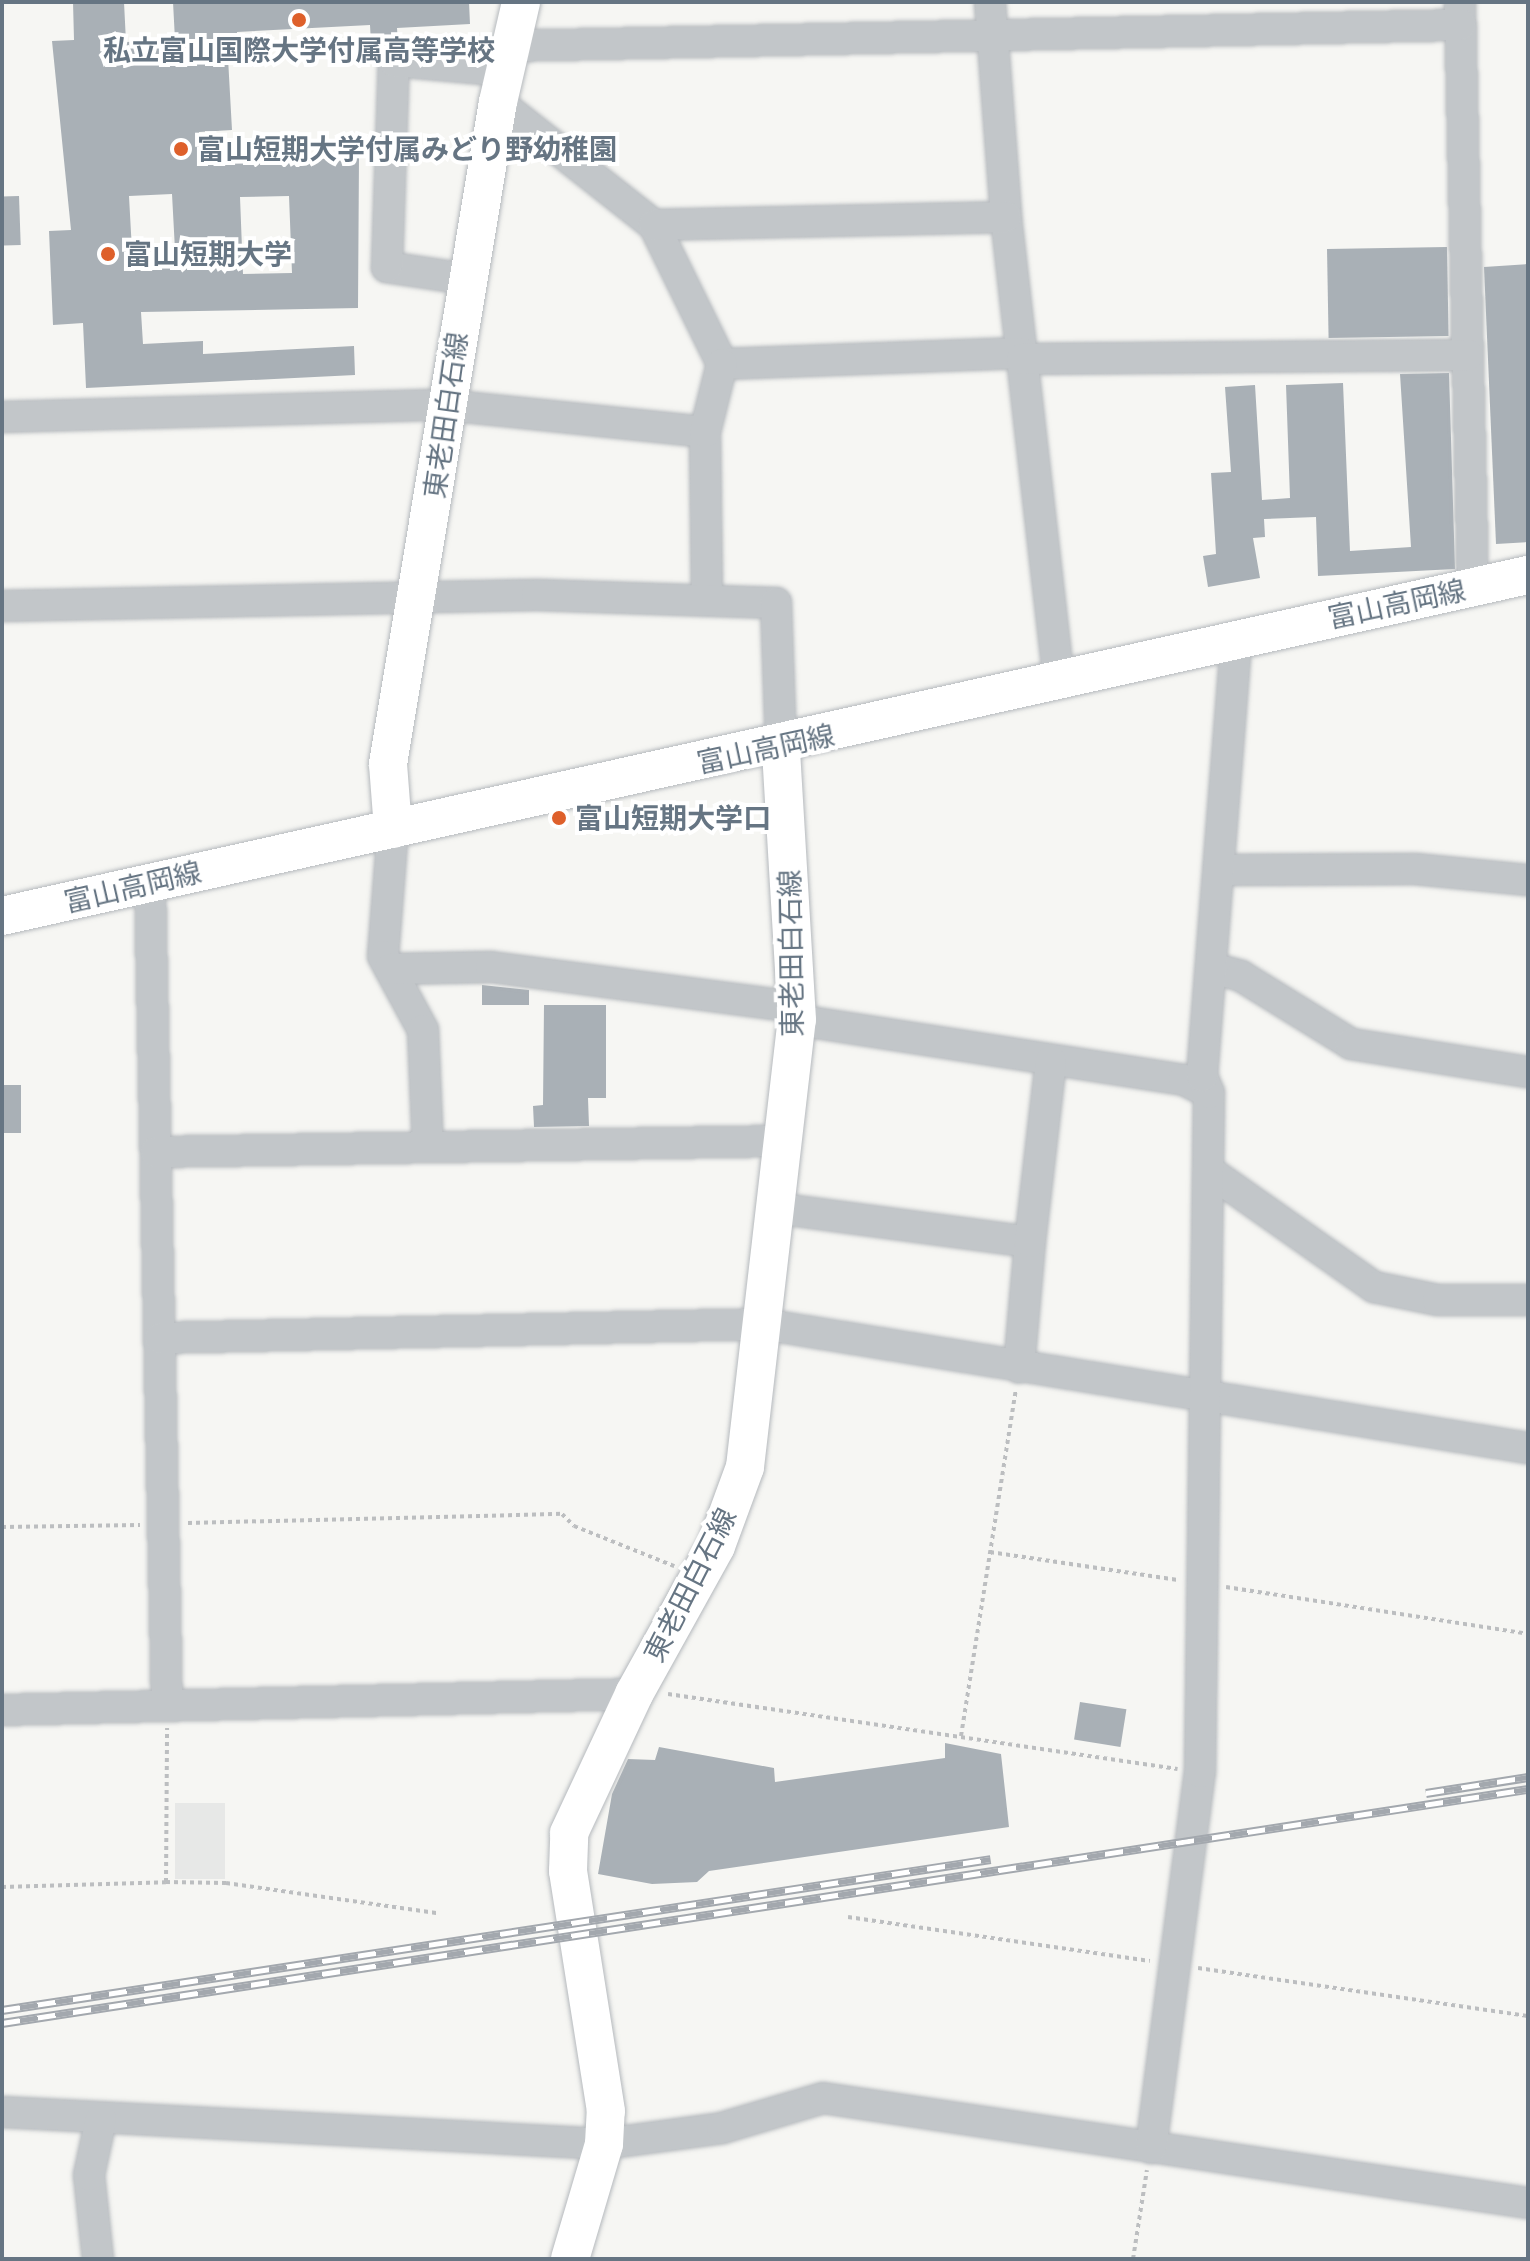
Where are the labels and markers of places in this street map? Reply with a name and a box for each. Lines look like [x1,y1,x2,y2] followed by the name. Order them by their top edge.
[290,11,308,29] marker: 私立富山国際大学付属高等学校
[103,33,495,67] place label: 私立富山国際大学付属高等学校
[197,132,617,166] place label: 富山短期大学付属みどり野幼稚園
[172,140,190,158] marker: 富山短期大学付属みどり野幼稚園
[124,237,292,271] place label: 富山短期大学
[99,245,117,263] marker: 富山短期大学
[575,801,771,835] place label: 富山短期大学口
[550,809,568,827] marker: 富山短期大学口

